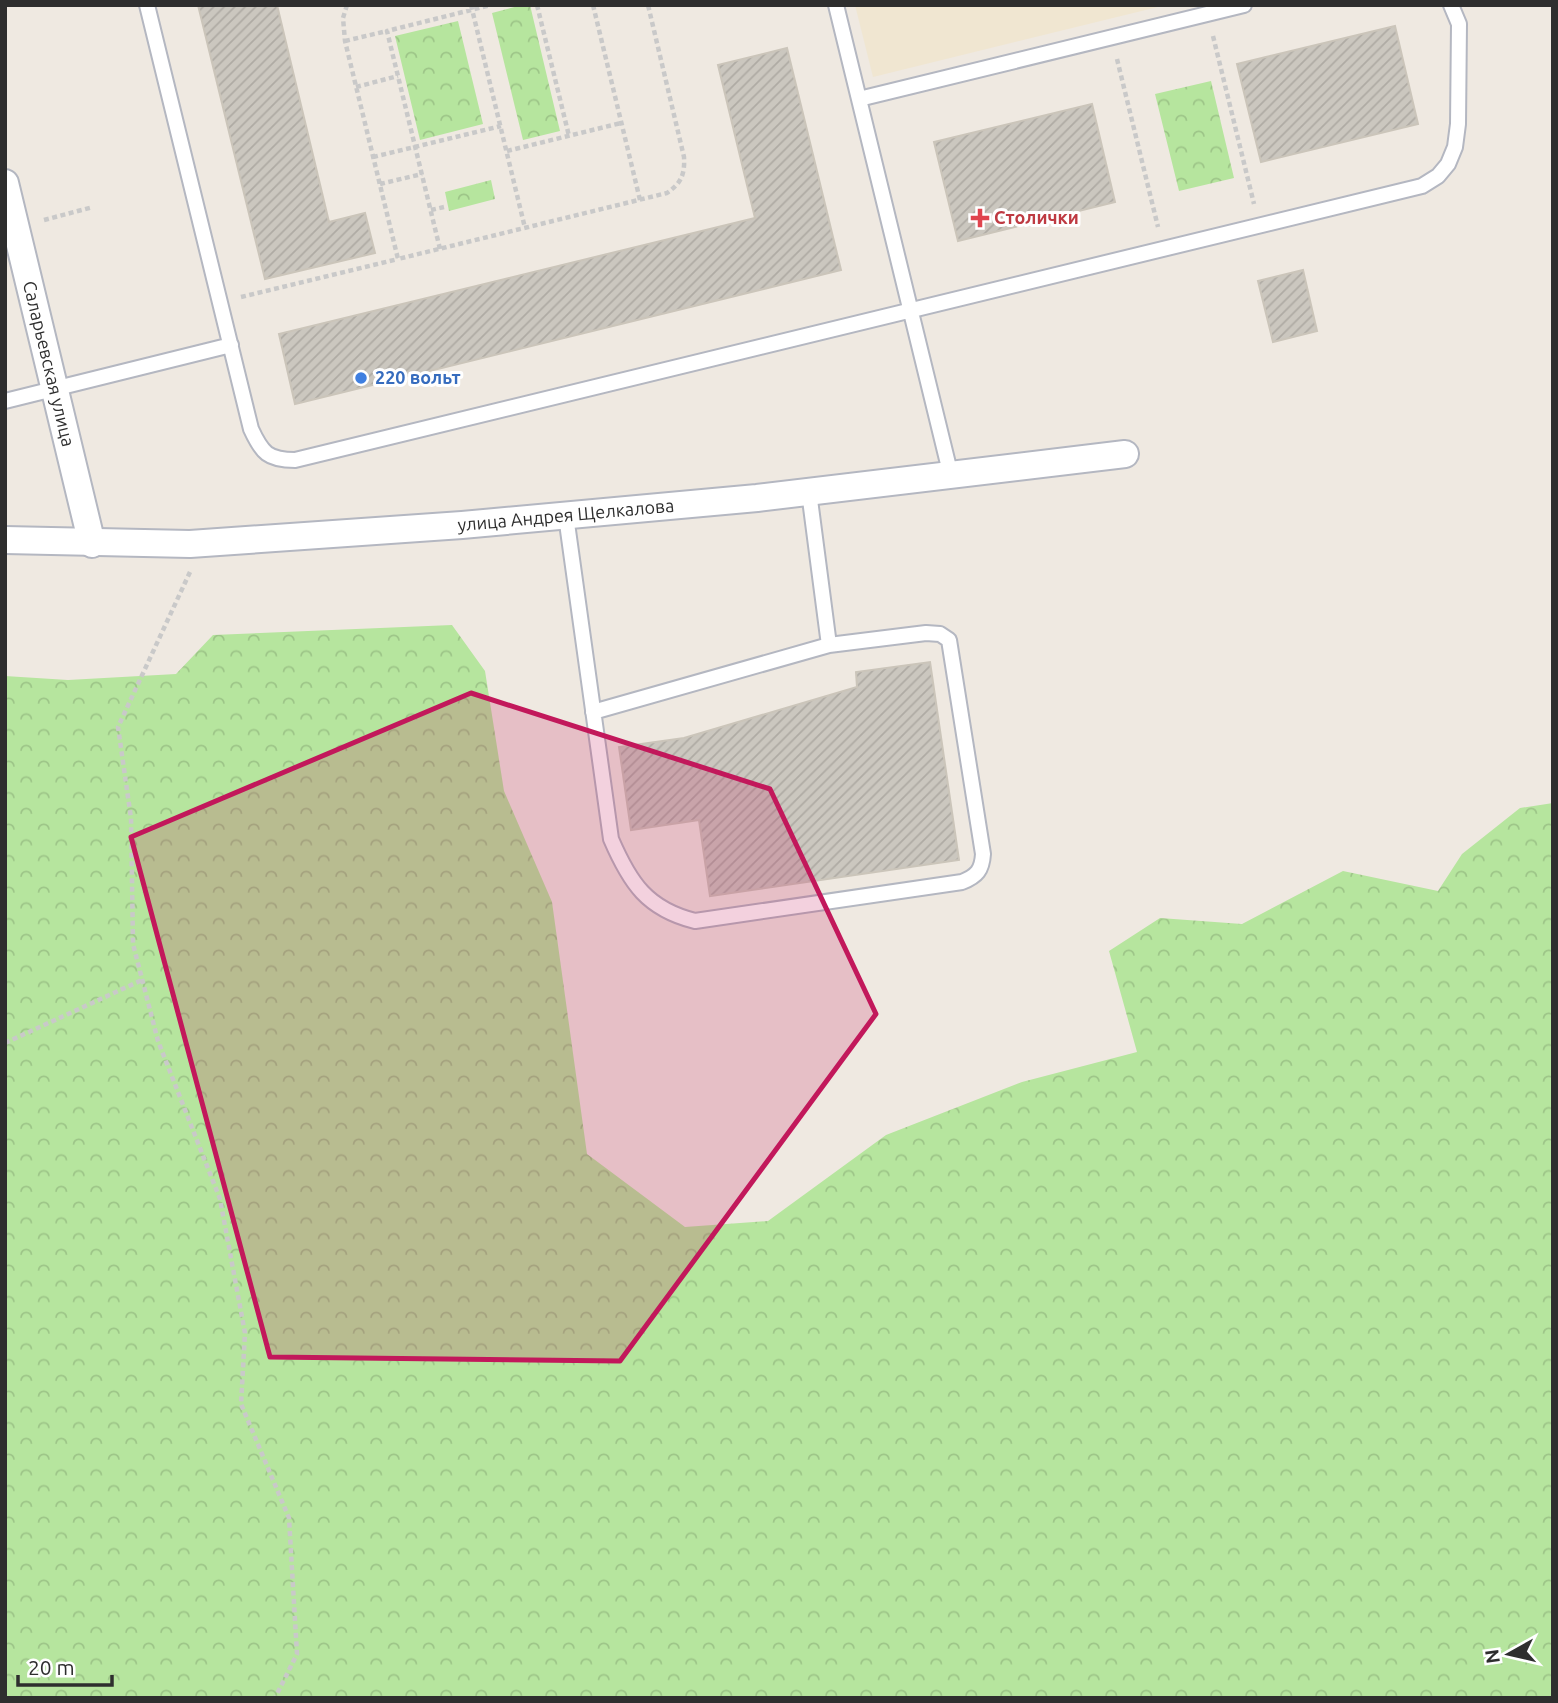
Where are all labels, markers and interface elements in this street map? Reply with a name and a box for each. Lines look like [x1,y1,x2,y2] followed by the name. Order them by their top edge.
[994,207,1079,227] place label: Столички
[972,210,988,226] marker: Столички
[20,279,79,449] street label: Саларьевская улица
[375,367,461,387] place label: 220 вольт
[353,370,369,386] marker: 220 вольт
[457,495,675,534] street label: улица Андрея Щелкалова
[1474,1619,1544,1689] north arrow
[18,1644,112,1688] scale bar
[1480,1648,1504,1665] text: N
[28,1655,75,1679] text: 20 m

